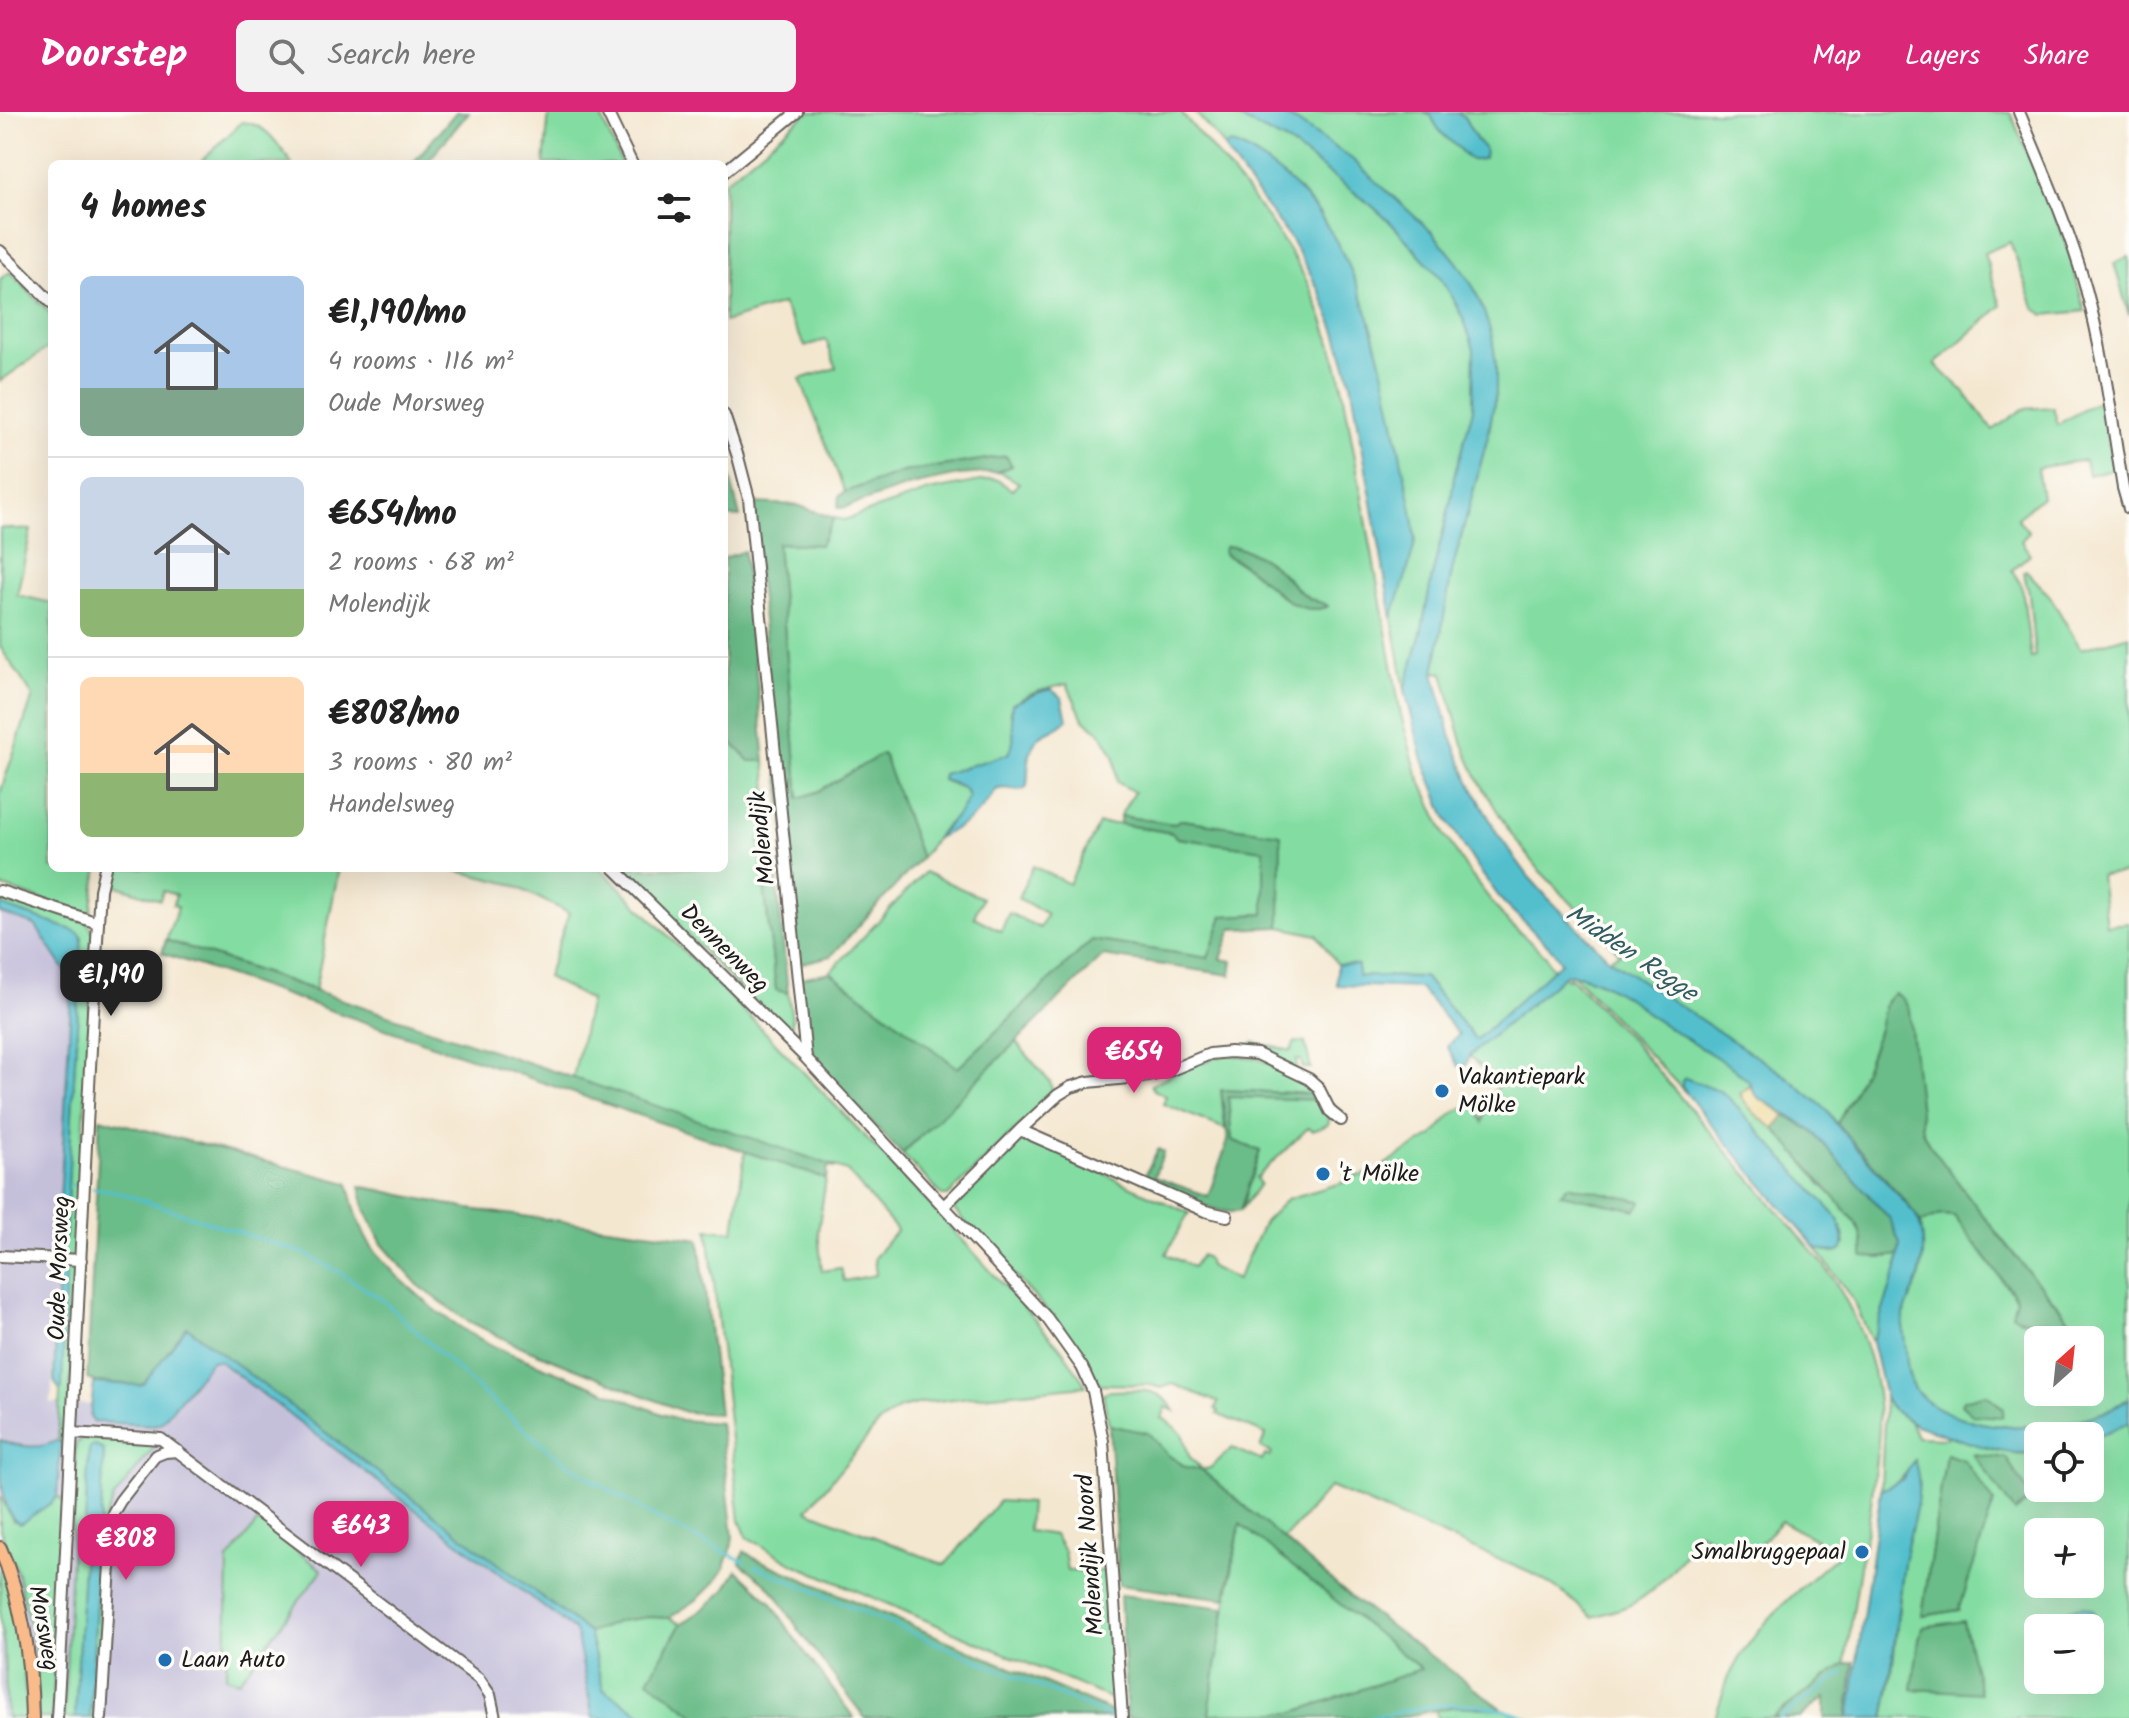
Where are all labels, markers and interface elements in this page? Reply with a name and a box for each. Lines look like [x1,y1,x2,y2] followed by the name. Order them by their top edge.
[236,20,796,92] search box
[40,26,188,86] text: Doorstep
[328,32,476,80] text: Search here
[264,34,308,78] icon: search
[1812,34,1861,79] text: Map
[1905,34,1980,79] text: Layers
[2024,34,2089,79] text: Share
[80,181,207,235] text: 4 homes
[652,186,696,230] icon: filters
[328,287,467,341] text: €1,190/mo
[144,308,240,404] icon: home
[328,341,514,383] text: 4 rooms · 116 m²
[328,383,485,425] text: Oude Morsweg
[328,488,457,542] text: €654/mo
[144,509,240,605] icon: home
[328,542,514,584] text: 2 rooms · 68 m²
[328,584,430,626] text: Molendijk
[328,688,460,742] text: €808/mo
[144,709,240,805] icon: home
[328,742,512,784] text: 3 rooms · 80 m²
[328,784,455,826] text: Handelsweg
[739,788,787,887] street label: Molendijk
[1556,894,1708,1015] water label: Midden Regge
[670,895,778,1003] street label: Dennenweg
[46,950,176,1018] pin: €1,190
[78,955,144,997] text: €1,190
[1087,1027,1181,1095] pin: €654
[1105,1032,1163,1074] text: €654
[1458,1058,1586,1125] place label: Vakantiepark Mölke
[1433,1082,1451,1100] marker: Vakantiepark Mölke
[1339,1155,1419,1194] place label: 't Mölke
[1314,1165,1332,1183] marker: 't Mölke
[38,1195,82,1341] street label: Oude Morsweg
[2024,1326,2104,1406] north arrow
[2024,1326,2104,1694] map controls
[2024,1422,2104,1502] button: locate
[1066,1472,1116,1637] street label: Molendijk Noord
[314,1501,408,1569] pin: €643
[332,1506,390,1548] text: €643
[79,1514,173,1582] pin: €808
[2024,1518,2104,1598] button: +
[96,1519,156,1561] text: €808
[1691,1533,1846,1572] place label: Smalbruggepaal
[1853,1543,1871,1561] marker: Smalbruggepaal
[16,1582,70,1674] street label: Morsweg
[2024,1614,2104,1694] button: −
[181,1641,285,1680] place label: Laan Auto
[156,1651,174,1669] marker: Laan Auto

